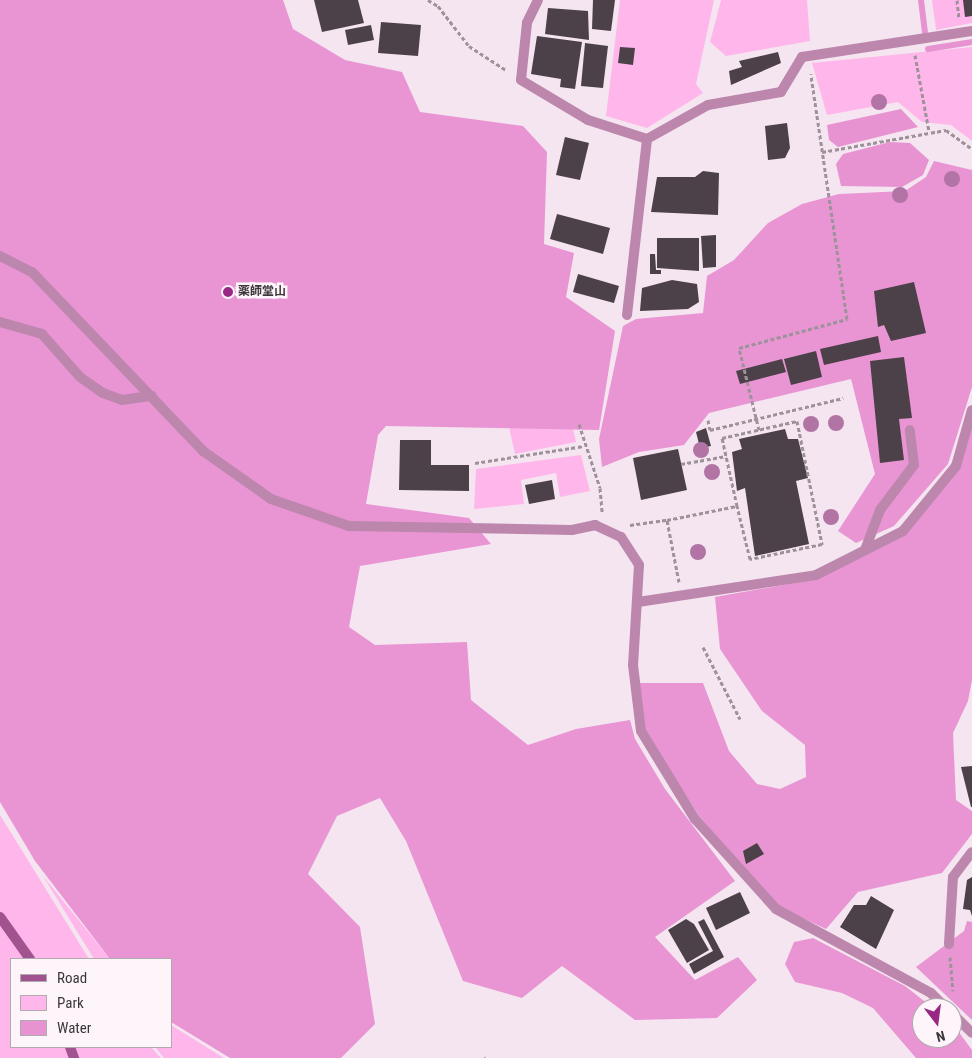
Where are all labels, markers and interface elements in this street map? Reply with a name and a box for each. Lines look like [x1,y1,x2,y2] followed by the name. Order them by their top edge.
[238,285,286,299] place label: 薬師堂山
[222,286,234,298] marker: 薬師堂山
[10,958,172,1048] legend
[57,969,87,987] text: Road
[57,994,84,1012] text: Park
[912,998,962,1048] north arrow
[57,1019,91,1037] text: Water
[934,1028,947,1045] text: N

